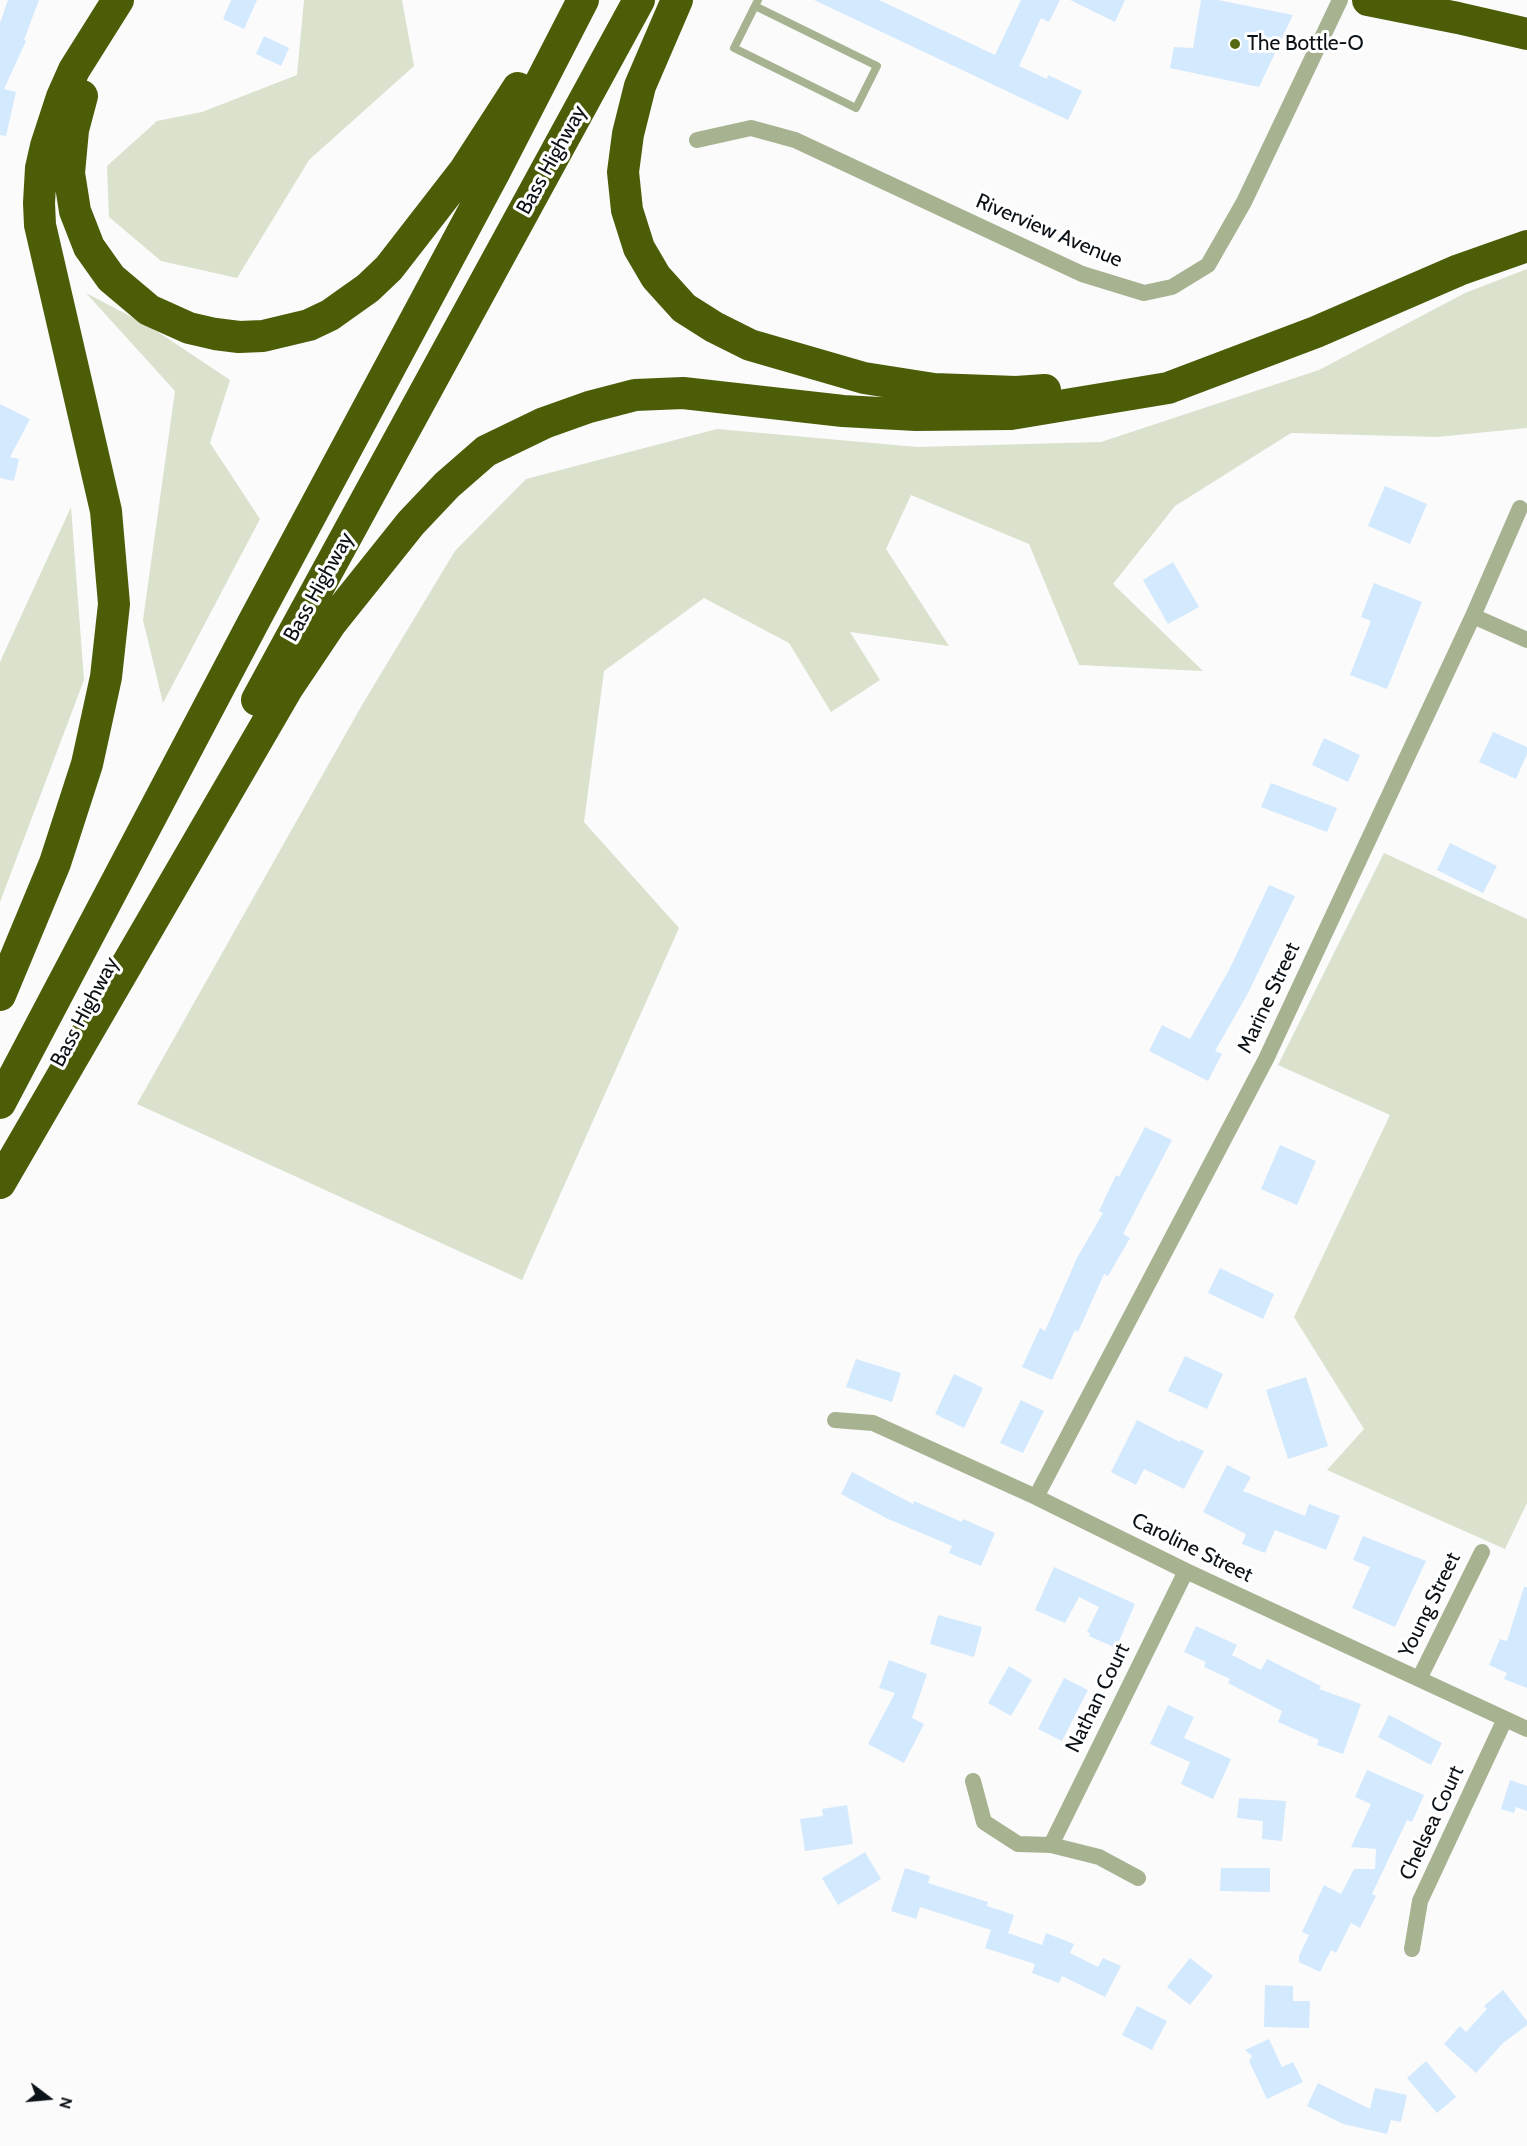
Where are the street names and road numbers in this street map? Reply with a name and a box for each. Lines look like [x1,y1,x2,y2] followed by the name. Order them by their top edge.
[512,101,592,219] street label: Bass Highway
[972,189,1126,273] street label: Riverview Avenue
[279,528,359,646] street label: Bass Highway
[1232,939,1306,1057] street label: Marine Street
[45,953,125,1071] street label: Bass Highway
[1127,1508,1257,1588] street label: Caroline Street
[1394,1548,1466,1662] street label: Young Street
[1061,1639,1135,1757] street label: Nathan Court
[1395,1762,1469,1884] street label: Chelsea Court

